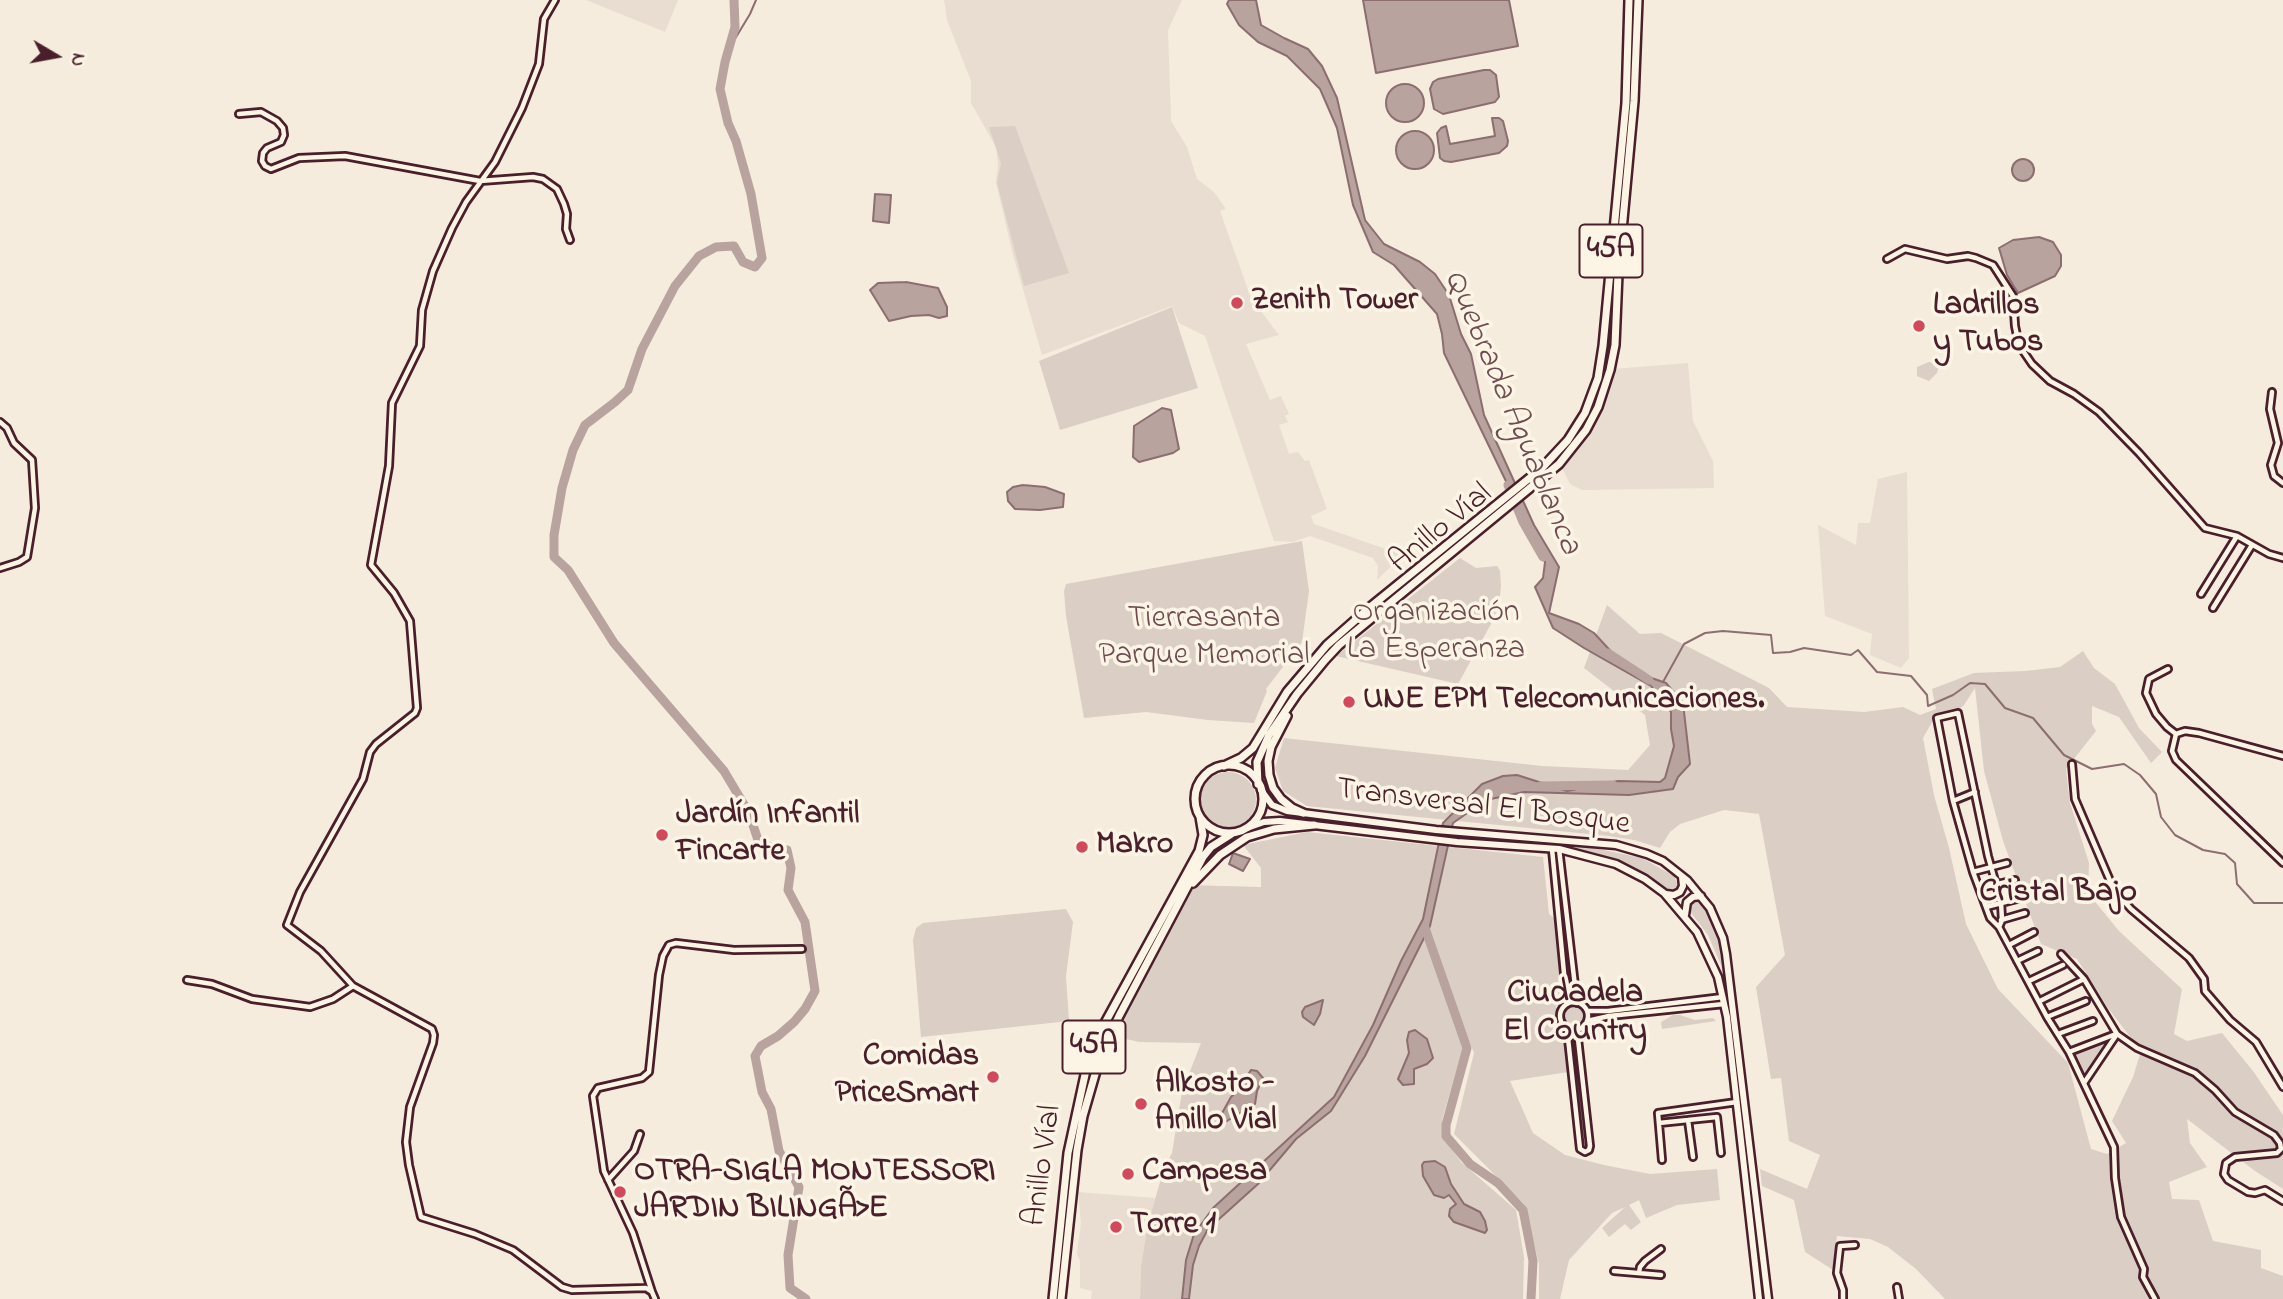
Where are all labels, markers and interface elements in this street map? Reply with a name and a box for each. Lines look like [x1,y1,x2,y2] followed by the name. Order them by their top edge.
[21,21,91,91] north arrow
[63,51,92,68] text: N
[1580,224,1642,278] road number: 45A
[1432,265,1588,561] water label: Quebrada Aguablanca
[1251,284,1418,322] place label: Zenith Tower
[1933,289,2043,364] place label: Ladrillos y Tubos
[1229,295,1245,311] marker: Zenith Tower
[1911,318,1927,334] marker: Ladrillos y Tubos
[1383,477,1501,583] street label: Anillo Víal
[1347,596,1525,671] park label: Organización La Esperanza
[1098,602,1310,677] park label: Tierrasanta Parque Memorial
[1363,683,1764,721] place label: UNE EPM Telecomunicaciones.
[1341,694,1357,710] marker: UNE EPM Telecomunicaciones.
[1334,772,1632,846] street label: Transversal El Bosque
[676,798,859,873] place label: Jardín Infantil Fincarte
[654,827,670,843] marker: Jardín Infantil Fincarte
[1096,828,1173,866] place label: Makro
[1074,839,1090,855] marker: Makro
[1979,875,2137,915] district label: Cristal Bajo
[1503,976,1647,1054] district label: Ciudadela El Country
[1062,1021,1126,1074] road number: 45A
[835,1040,979,1115] place label: Comidas PriceSmart
[1155,1067,1277,1142] place label: Alkosto - Anillo Vial
[985,1069,1001,1085] marker: Comidas PriceSmart
[1133,1096,1149,1112] marker: Alkosto - Anillo Vial
[1018,1103,1072,1229] street label: Anillo Víal
[634,1155,996,1230] place label: OTRA-SIGLA MONTESSORI JARDIN BILINGÃ›E
[1142,1155,1267,1193] place label: Campesa
[1120,1166,1136,1182] marker: Campesa
[612,1184,628,1200] marker: OTRA-SIGLA MONTESSORI JARDIN BILINGÃ›E
[1130,1208,1216,1246] place label: Torre 1
[1108,1219,1124,1235] marker: Torre 1

